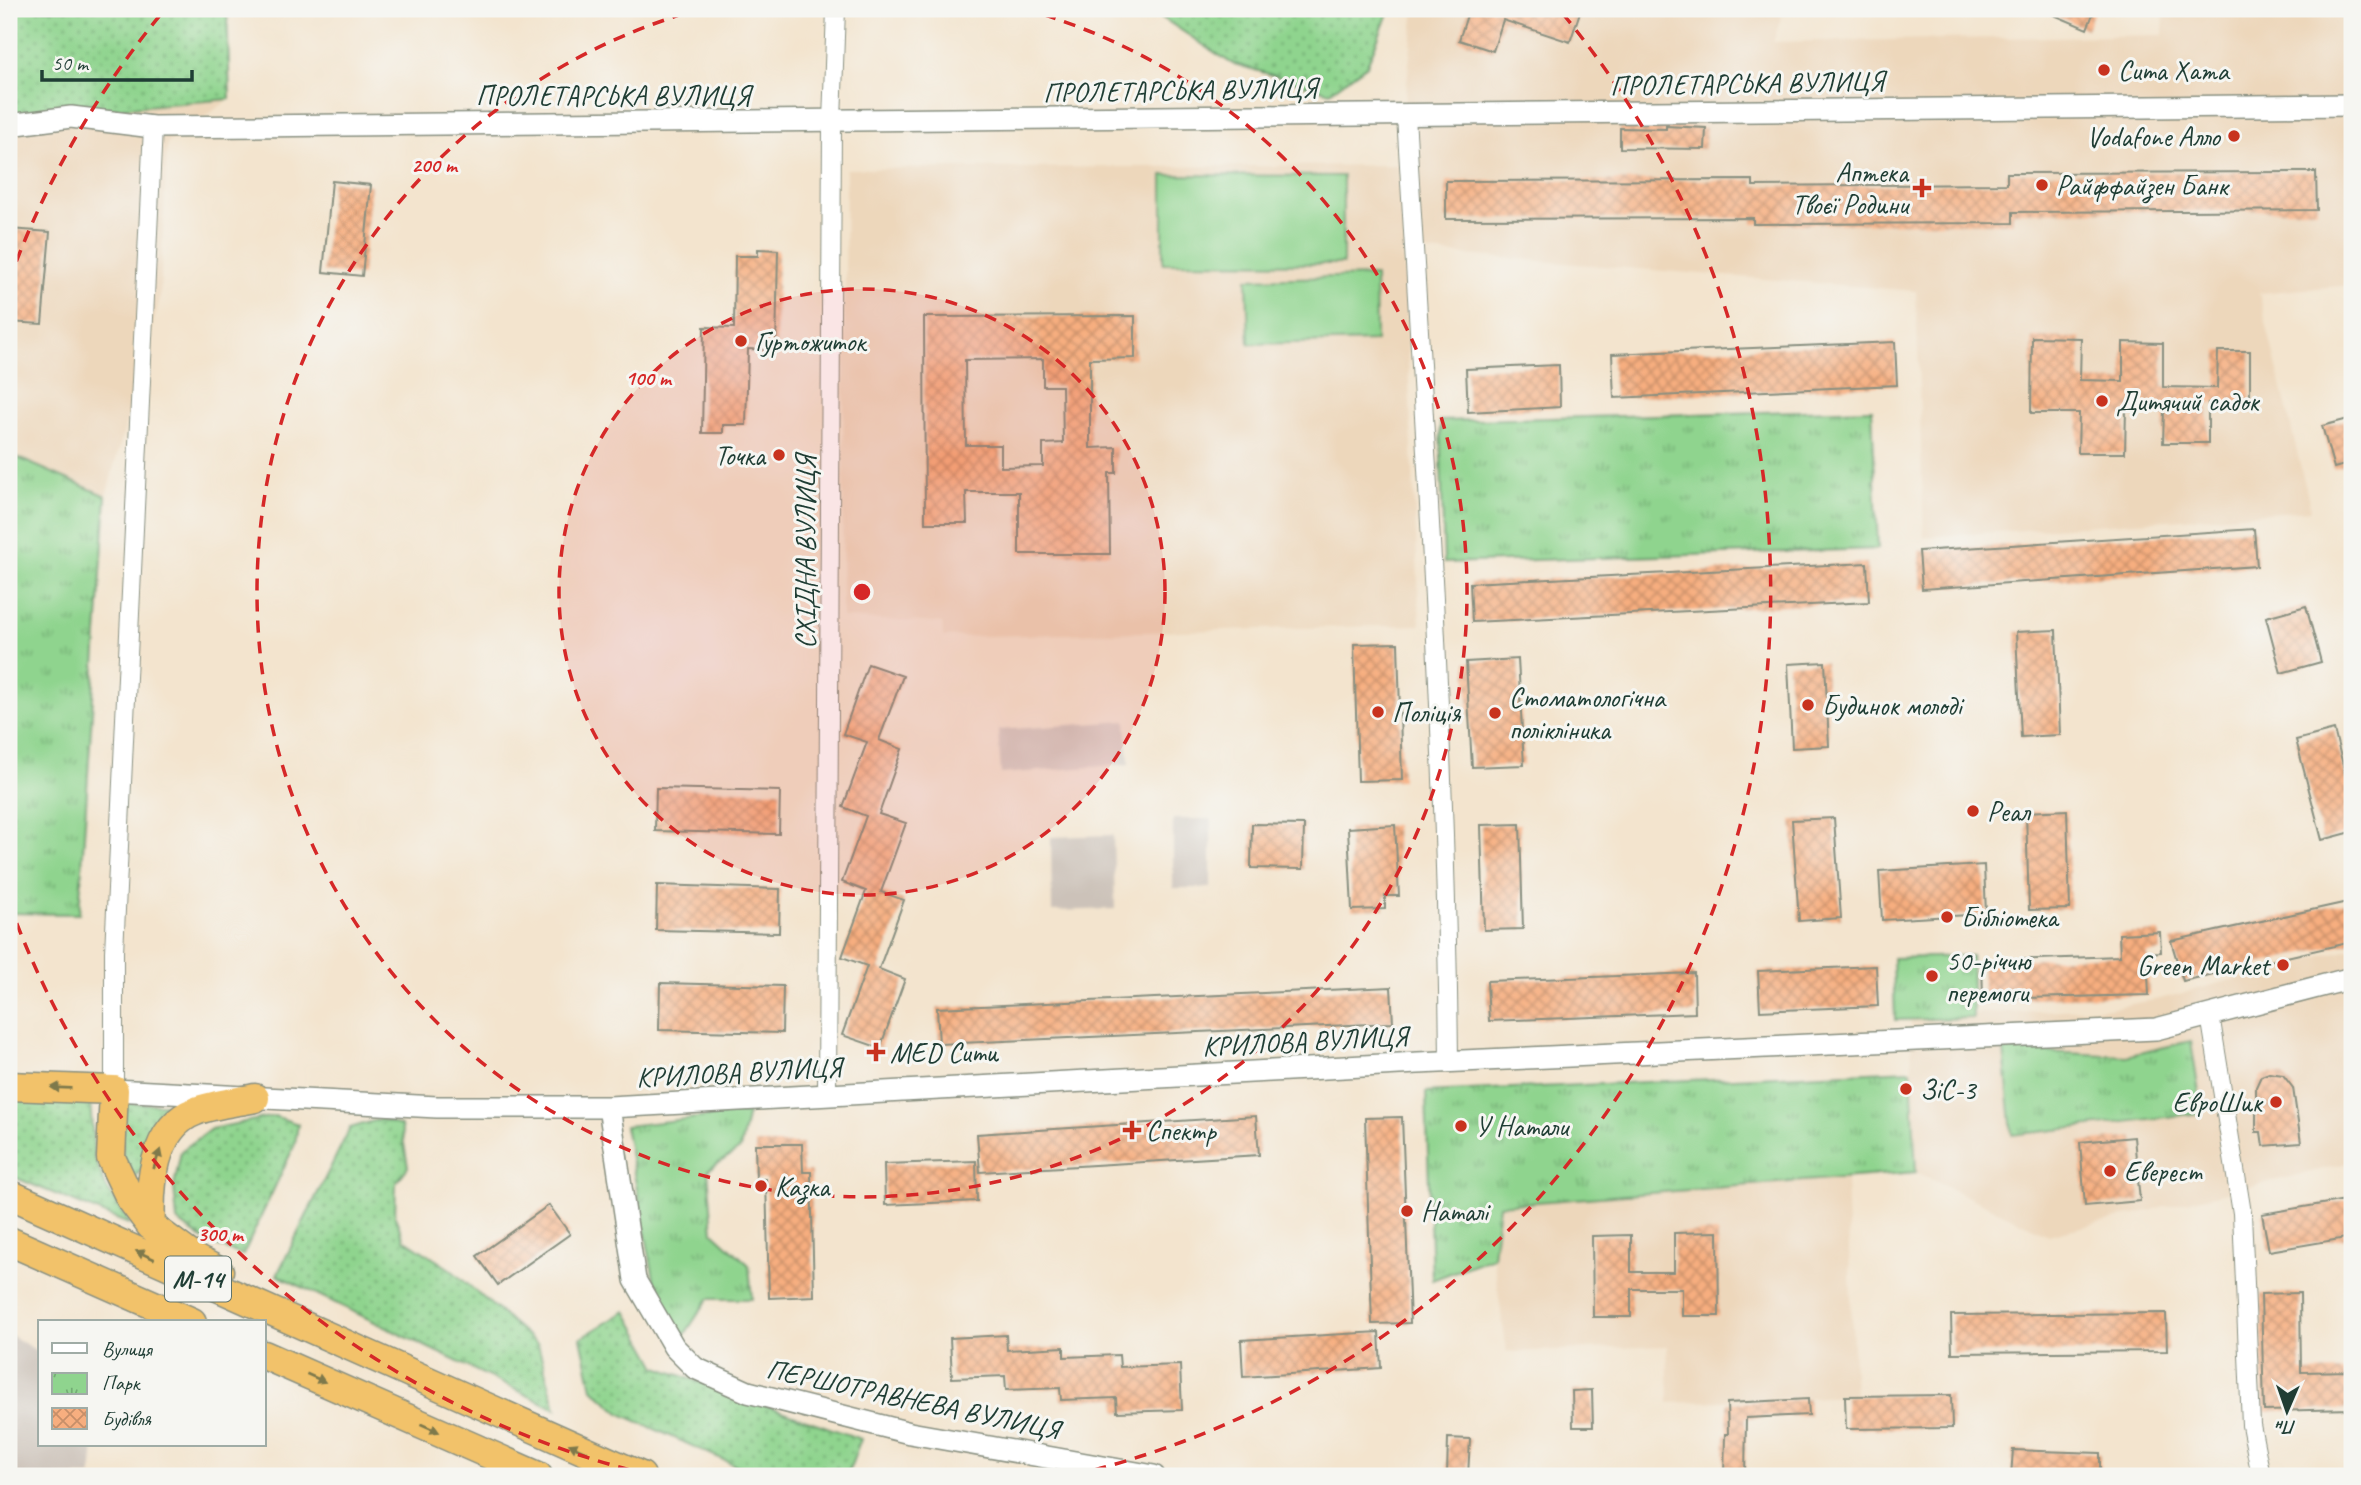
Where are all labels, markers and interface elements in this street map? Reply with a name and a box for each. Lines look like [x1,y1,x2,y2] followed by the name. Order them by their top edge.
[42,38,192,82] scale bar
[52,50,90,76] text: 50 m
[2118,53,2231,88] place label: Сита Хата
[2096,62,2112,78] marker: Сита Хата
[1610,63,1889,103] street label: ПРОЛЕТАРСЬКА ВУЛИЦЯ
[1043,70,1322,110] street label: ПРОЛЕТАРСЬКА ВУЛИЦЯ
[476,78,755,113] street label: ПРОЛЕТАРСЬКА ВУЛИЦЯ
[2087,119,2222,154] place label: Vodafone Алло
[2226,128,2242,144] marker: Vodafone Алло
[411,152,459,178] text: 200 m
[1792,155,1911,222] place label: Аптека Твоєї Родини
[2056,168,2230,204] place label: Райффайзен Банк
[2034,177,2050,193] marker: Райффайзен Банк
[1914,180,1930,196] marker: Аптека Твоєї Родини
[755,324,868,359] place label: Гуртожиток
[733,333,749,349] marker: Гуртожиток
[625,365,673,391] text: 100 m
[2116,384,2261,419] place label: Дитячий садок
[2094,393,2110,409] marker: Дитячий садок
[715,438,767,473] place label: Точка
[771,447,787,463] marker: Точка
[788,451,823,649] street label: СХІДНА ВУЛИЦЯ
[850,580,874,604] centre of rings
[1509,680,1667,747] place label: Стоматологічна полікліника
[1822,688,1965,723] place label: Будинок молоді
[1392,695,1461,730] place label: Поліція
[1800,697,1816,713] marker: Будинок молоді
[1370,704,1386,720] marker: Поліція
[1487,705,1503,721] marker: Стоматологічна полікліника
[1987,794,2032,829] place label: Реал
[1965,803,1981,819] marker: Реал
[1961,900,2060,935] place label: Бібліотека
[1939,909,1955,925] marker: Бібліотека
[1946,943,2032,1010] place label: 50-річчю перемоги
[2137,948,2272,983] place label: Green Market
[2275,957,2291,973] marker: Green Market
[1924,968,1940,984] marker: 50-річчю перемоги
[1201,1018,1413,1064] street label: КРИЛОВА ВУЛИЦЯ
[890,1035,999,1070] place label: MED Сити
[868,1044,884,1060] marker: MED Сити
[635,1049,847,1095] street label: КРИЛОВА ВУЛИЦЯ
[1920,1072,1978,1107] place label: ЗіС-3
[1898,1081,1914,1097] marker: ЗіС-3
[50,1082,72,1093] one-way arrow
[2172,1085,2264,1120] place label: ЕвроШик
[2268,1094,2284,1110] marker: ЕвроШик
[1475,1109,1571,1144] place label: У Натали
[1146,1113,1217,1148] place label: Спектр
[1453,1118,1469,1134] marker: У Натали
[1124,1122,1140,1138] marker: Спектр
[152,1148,163,1169] one-way arrow
[2124,1154,2203,1189] place label: Еверест
[2102,1163,2118,1179] marker: Еверест
[775,1169,831,1205] place label: Казка
[753,1178,769,1194] marker: Казка
[1421,1194,1492,1229] place label: Наталі
[1399,1203,1415,1219] marker: Наталі
[197,1221,245,1247] text: 300 m
[135,1249,156,1260] one-way arrow
[165,1256,231,1302] road number: М-14
[38,1320,266,1446] legend
[102,1336,153,1362] text: Вулиця
[764,1351,1066,1448] street label: ПЕРШОТРАВНЕВА ВУЛИЦЯ
[102,1370,142,1396] text: Парк
[306,1372,326,1384] one-way arrow
[2252,1376,2322,1446] north arrow
[102,1406,152,1432] text: Будівля
[2274,1415,2297,1439] text: Пн
[420,1423,441,1434] one-way arrow
[568,1442,588,1454] one-way arrow

